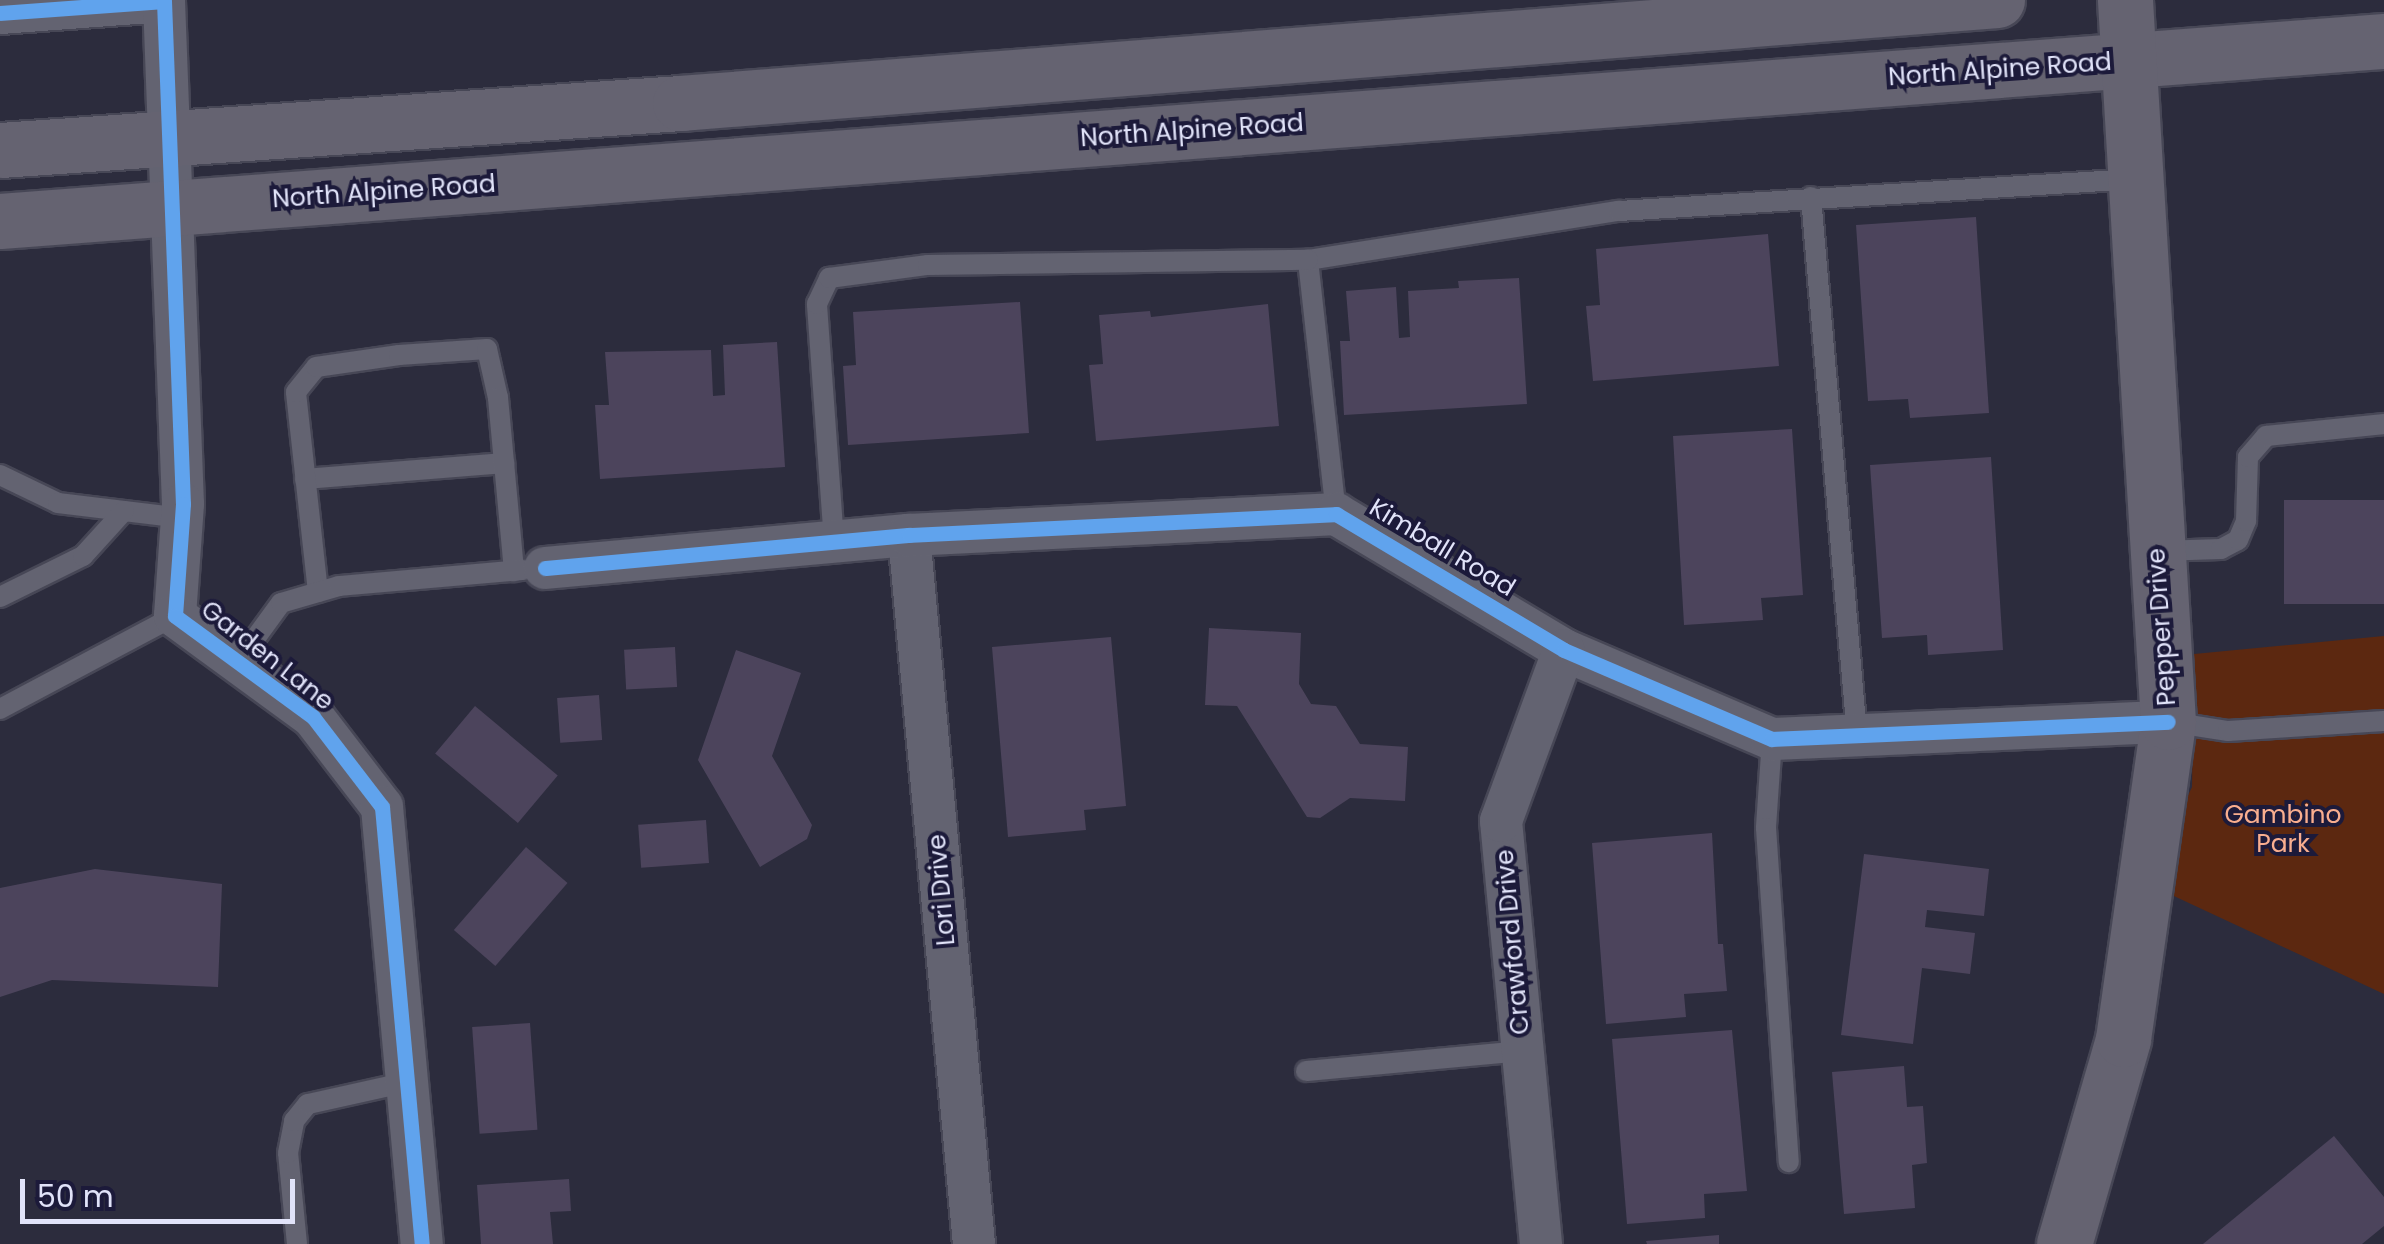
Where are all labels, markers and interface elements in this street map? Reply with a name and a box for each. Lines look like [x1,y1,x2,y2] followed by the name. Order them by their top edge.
[1887,47,2113,93] street label: North Alpine Road
[1079,108,1305,154] street label: North Alpine Road
[271,169,497,215] street label: North Alpine Road
[1364,493,1520,603] street label: Kimball Road
[2142,547,2182,707] street label: Pepper Drive
[195,595,339,717] street label: Garden Lane
[2224,801,2342,860] park label: Gambino Park
[922,833,962,947] street label: Lori Drive
[1490,848,1536,1036] street label: Crawford Drive
[25,1159,300,1221] scale bar
[37,1175,114,1218] text: 50 m

